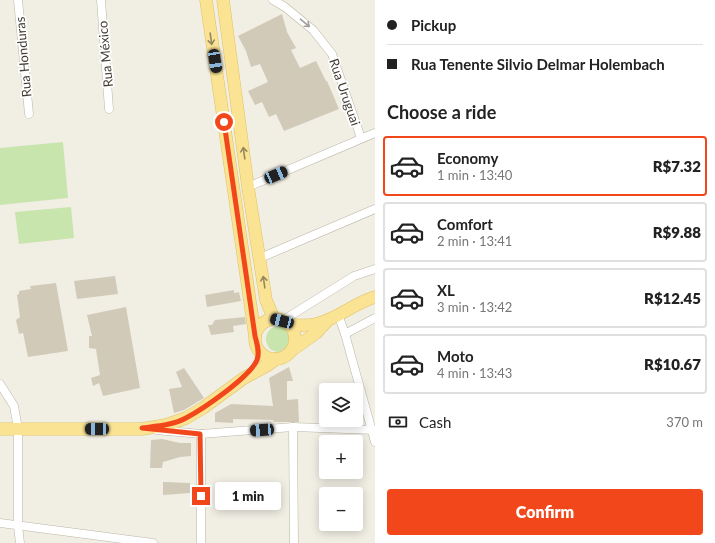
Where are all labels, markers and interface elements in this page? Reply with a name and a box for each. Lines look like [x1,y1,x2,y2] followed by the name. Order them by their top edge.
[11,16,34,98] street label: Rua Honduras
[411,16,456,34] text: Pickup
[299,18,310,27] one-way arrow
[94,20,116,88] street label: Rua México
[207,32,215,45] one-way arrow
[207,48,223,74] car
[411,55,665,73] text: Rua Tenente Silvio Delmar Holembach
[326,56,364,128] street label: Rua Uruguai
[387,101,496,123] text: Choose a ride
[215,113,233,131] route start
[240,147,248,160] one-way arrow
[389,148,425,184] icon: car
[437,149,498,167] text: Economy
[653,157,701,175] text: R$7.32
[263,165,289,185] car
[437,167,512,183] text: 1 min · 13:40
[389,214,425,250] icon: car
[437,215,493,233] text: Comfort
[653,223,701,241] text: R$9.88
[437,233,512,249] text: 2 min · 13:41
[260,275,267,288] one-way arrow
[389,280,425,316] icon: car
[437,281,455,299] text: XL
[644,289,701,307] text: R$12.45
[437,299,512,315] text: 3 min · 13:42
[269,312,295,330] car
[389,346,425,382] icon: car
[437,347,474,365] text: Moto
[644,355,701,373] text: R$10.67
[437,365,512,381] text: 4 min · 13:43
[319,383,363,531] map controls
[319,383,363,427] button: layers
[387,411,409,433] icon: cash
[419,413,451,431] text: Cash
[666,414,703,430] text: 370 m
[85,423,109,435] car
[250,423,274,437] car
[319,435,363,479] button: +
[215,482,281,510] callout: 1 min
[192,487,210,505] route end
[319,487,363,531] button: −
[232,488,264,504] text: 1 min
[387,489,703,535] button: Confirm

